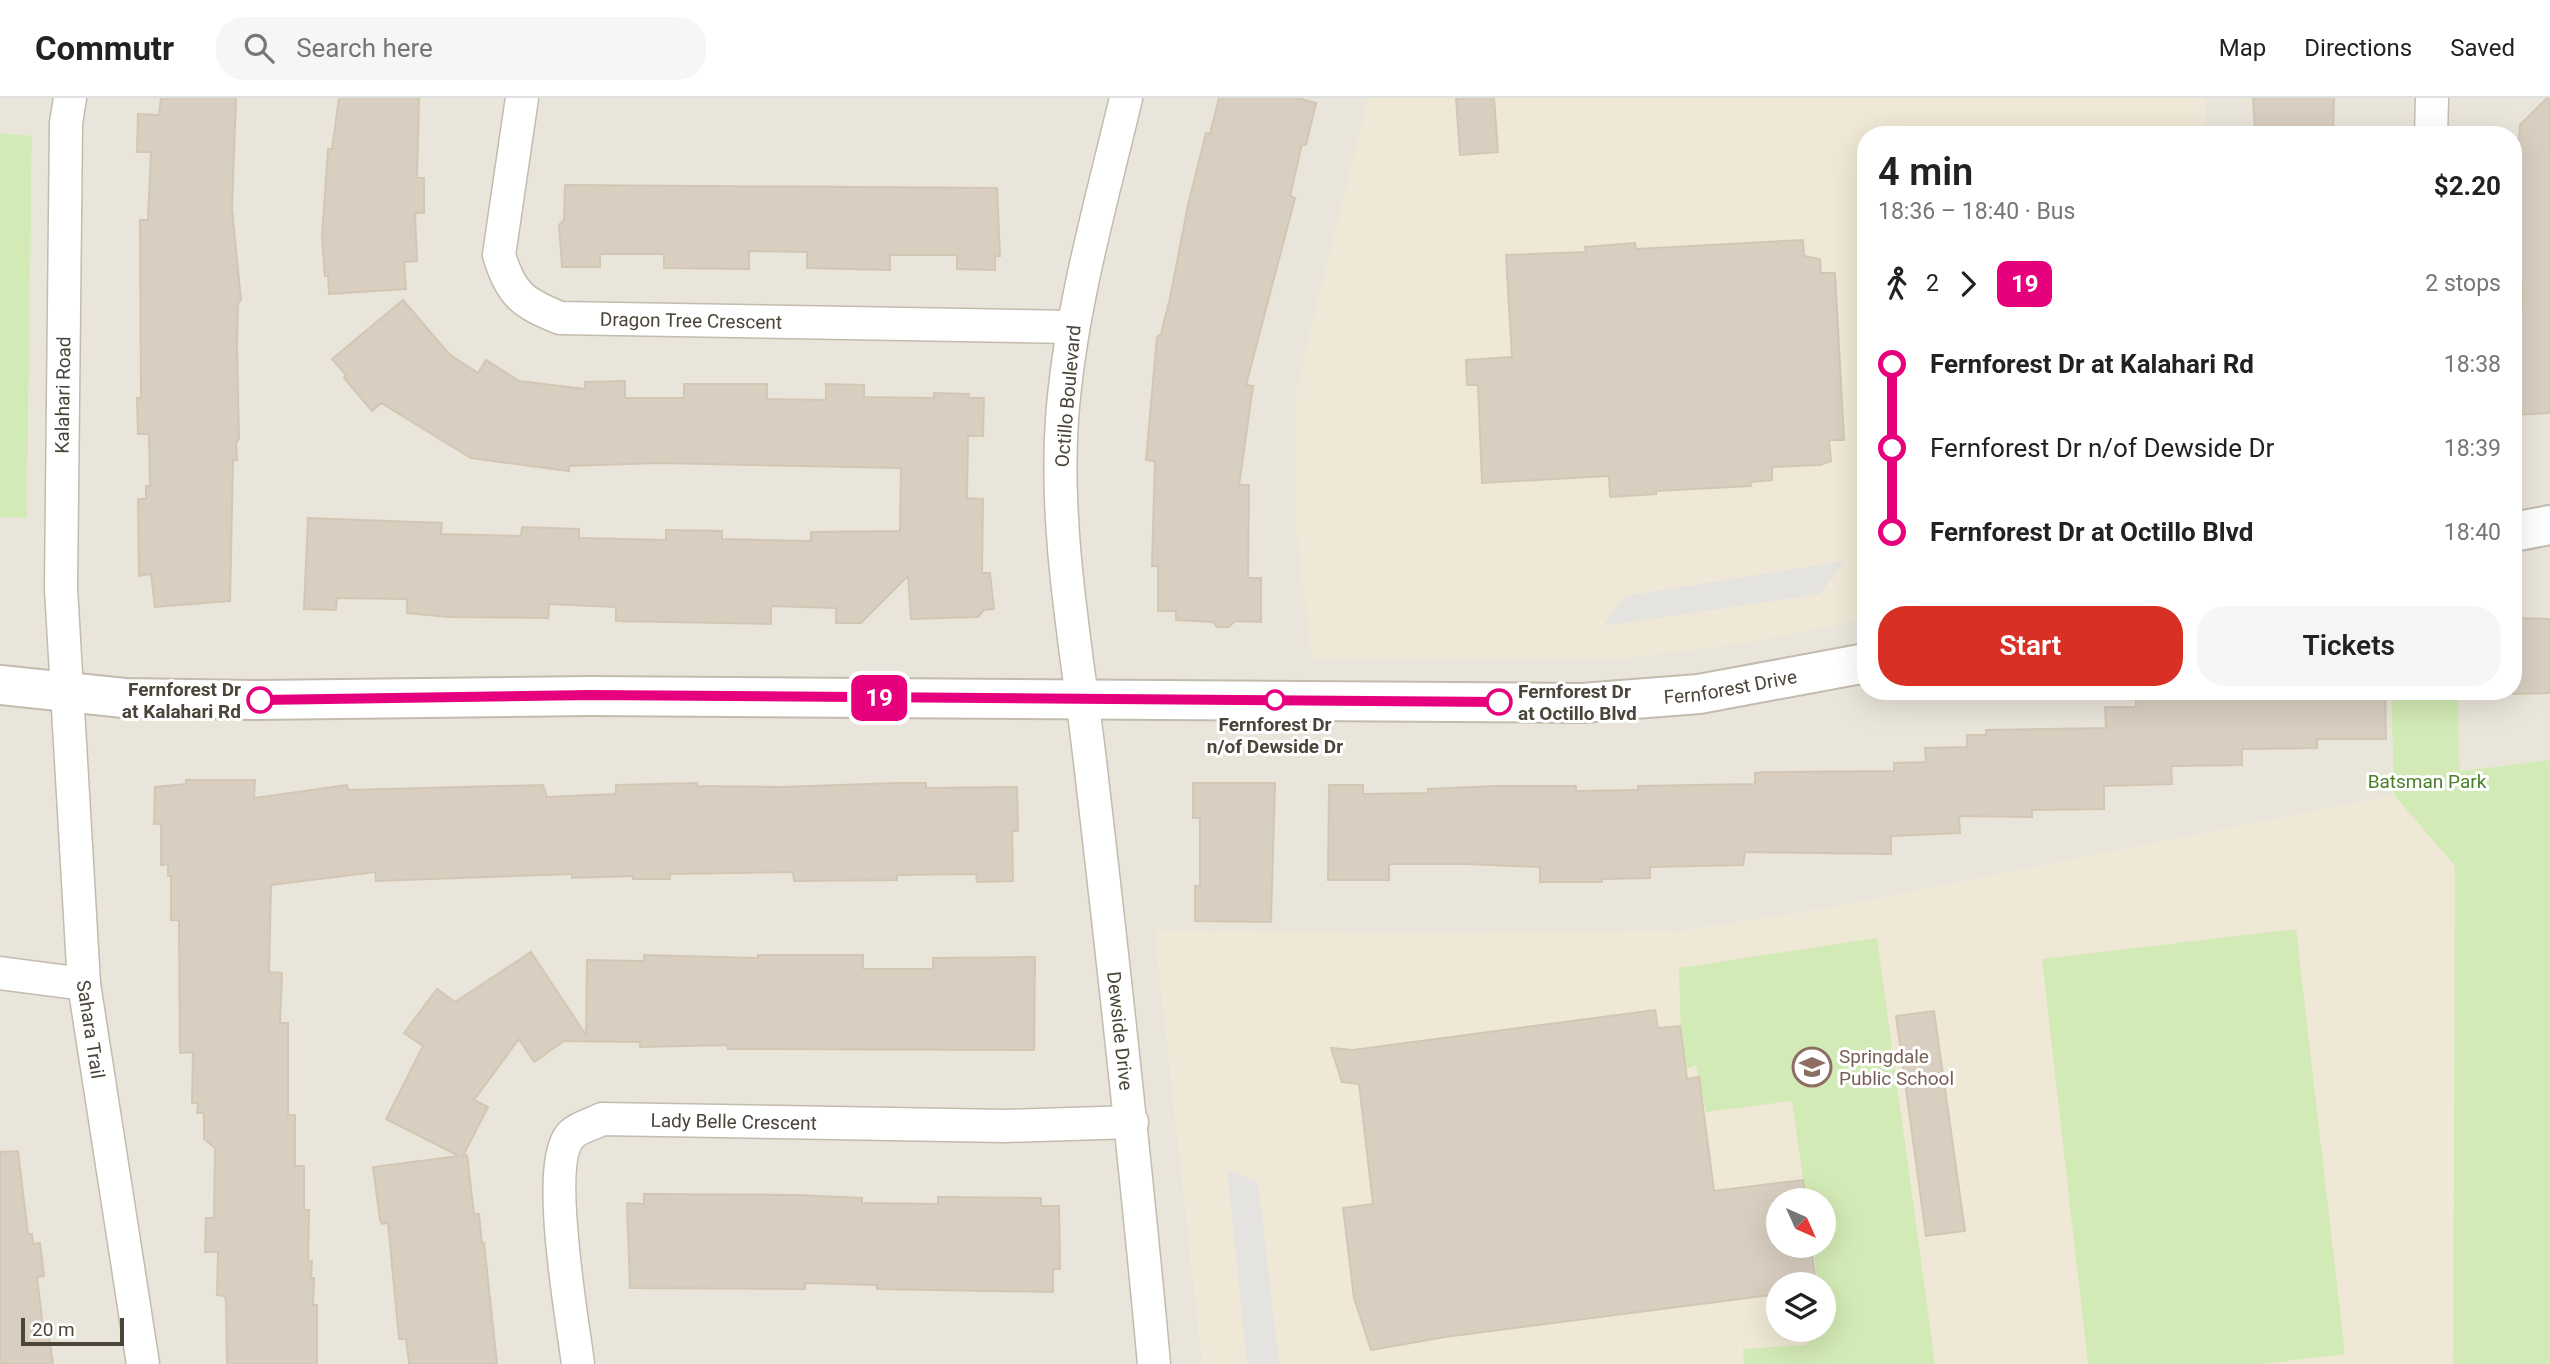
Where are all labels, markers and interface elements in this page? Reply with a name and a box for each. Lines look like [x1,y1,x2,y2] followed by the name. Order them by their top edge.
[216,17,706,80] search box
[35,29,174,68] text: Commutr
[240,29,278,67] icon: search
[296,33,433,63] text: Search here
[2219,34,2266,62] text: Map
[2304,34,2412,62] text: Directions
[2450,34,2515,62] text: Saved
[1878,150,1973,194] text: 4 min
[2434,171,2501,201] text: $2.20
[1878,198,2075,225] text: 18:36 – 18:40 · Bus
[1878,265,1916,303] icon: walk
[1949,265,1987,303] icon: forward
[1926,270,1939,297] text: 2
[2011,270,2038,298] text: 19
[2425,270,2501,297] text: 2 stops
[600,307,782,333] street label: Dragon Tree Crescent
[1050,324,1086,468] street label: Octillo Boulevard
[50,336,76,454] street label: Kalahari Road
[1930,349,2254,379] text: Fernforest Dr at Kalahari Rd
[2444,351,2501,378] text: 18:38
[1930,433,2274,463] text: Fernforest Dr n/of Dewside Dr
[2444,435,2501,462] text: 18:39
[1930,517,2253,547] text: Fernforest Dr at Octillo Blvd
[2444,519,2501,546] text: 18:40
[1878,606,2183,686] button: Start
[2197,606,2501,686] button: Tickets
[1663,665,1799,708] street label: Fernforest Drive
[848,675,910,721] line badge: 19
[122,678,241,723] place label: Fernforest Dr at Kalahari Rd
[1518,680,1637,725] place label: Fernforest Dr at Octillo Blvd
[865,684,893,712] text: 19
[247,687,273,713] marker: Fernforest Dr at Kalahari Rd
[1486,689,1512,715] marker: Fernforest Dr at Octillo Blvd
[1265,690,1285,710] marker: Fernforest Dr n/of Dewside Dr
[1207,713,1343,758] place label: Fernforest Dr n/of Dewside Dr
[2368,770,2487,793] park label: Batsman Park
[1103,970,1138,1091] street label: Dewside Drive
[72,979,110,1080] street label: Sahara Trail
[1839,1045,1954,1090] place label: Springdale Public School
[1791,1046,1833,1088] school or university icon: Springdale Public School
[650,1108,817,1134] street label: Lady Belle Crescent
[1766,1188,1836,1258] north arrow
[1766,1188,1836,1342] map controls
[1766,1272,1836,1342] button: layers
[21,1315,124,1347] scale bar
[32,1318,75,1341] text: 20 m

